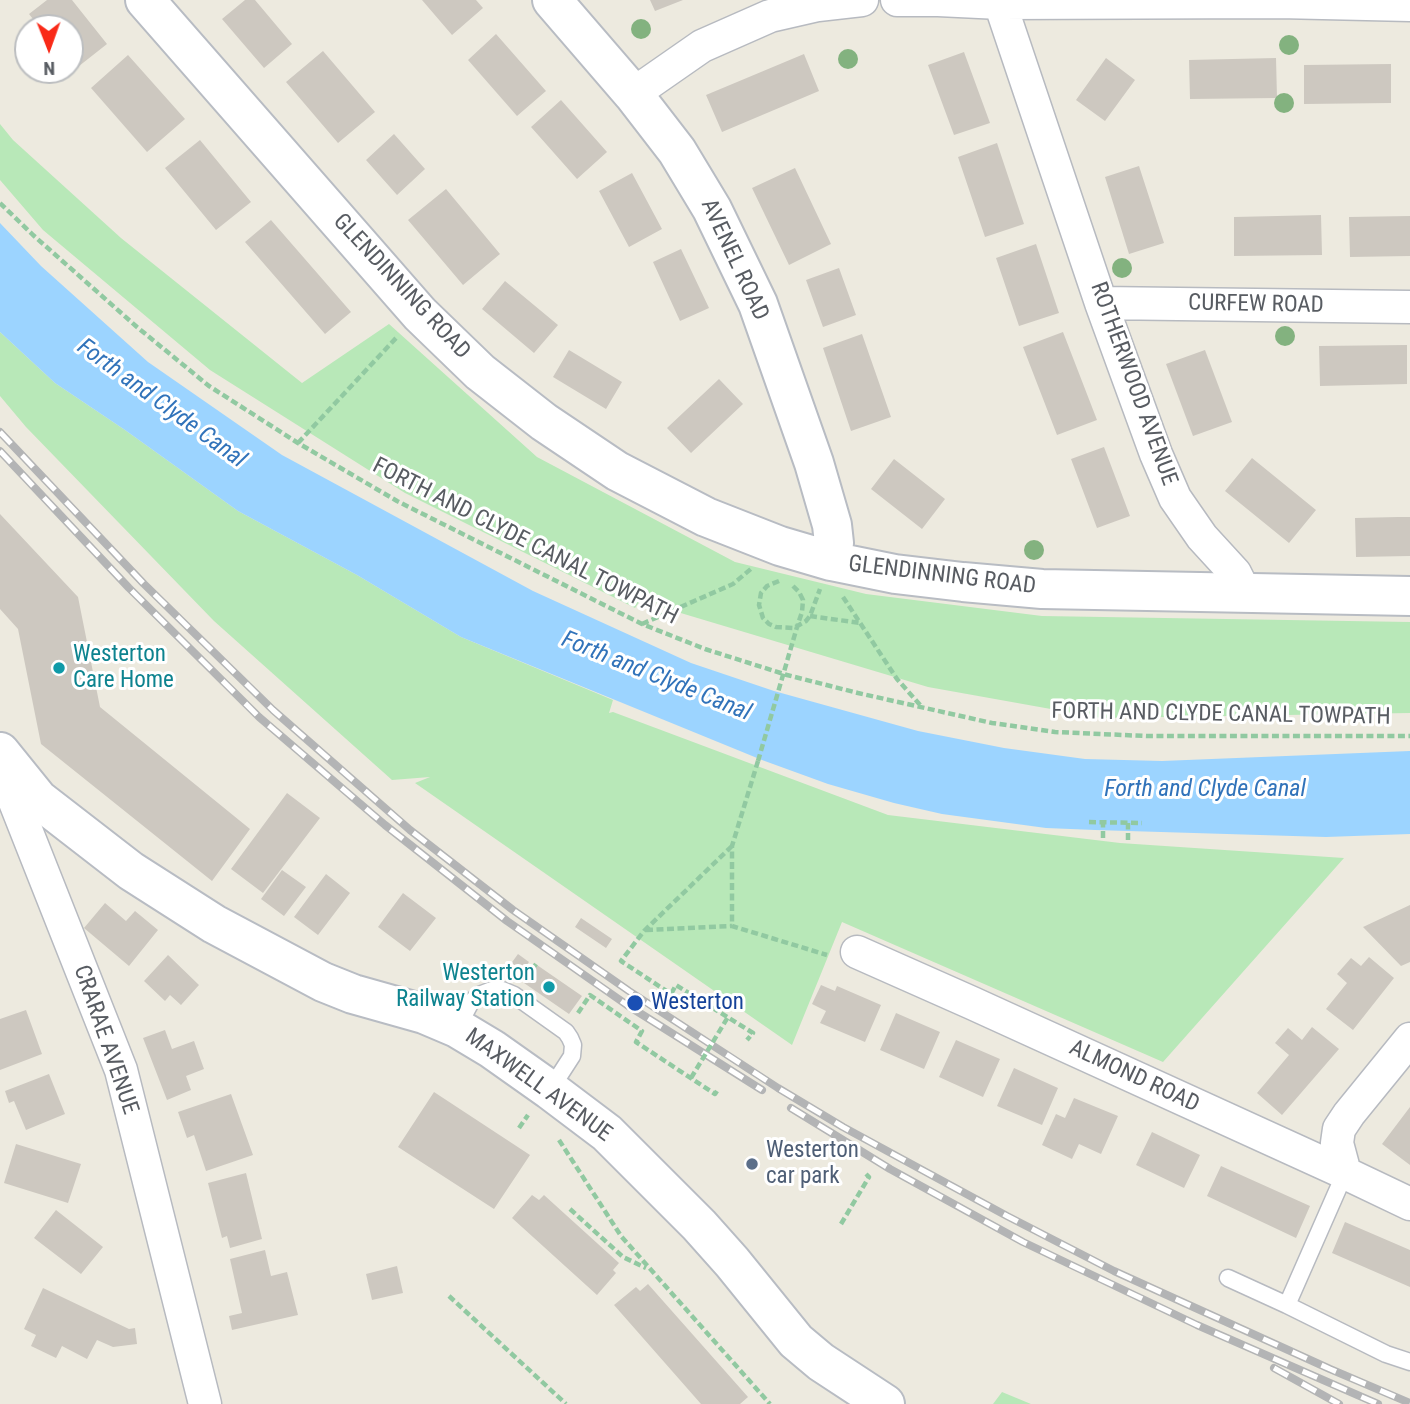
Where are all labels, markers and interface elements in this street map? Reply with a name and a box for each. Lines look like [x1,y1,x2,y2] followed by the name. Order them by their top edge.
[14,14,84,84] north arrow
[43,57,55,80] text: N
[694,195,774,325] street label: AVENEL ROAD
[327,209,475,365] street label: GLENDINNING ROAD
[1083,279,1183,489] street label: ROTHERWOOD AVENUE
[1188,290,1324,320] street label: CURFEW ROAD
[71,333,251,475] water label: Forth and Clyde Canal
[368,453,682,631] street label: FORTH AND CLYDE CANAL TOWPATH
[847,551,1037,601] street label: GLENDINNING ROAD
[557,626,755,728] water label: Forth and Clyde Canal
[73,641,174,695] place label: Westerton Care Home
[51,660,67,676] marker: Westerton Care Home
[1051,698,1391,732] street label: FORTH AND CLYDE CANAL TOWPATH
[1104,776,1306,804] water label: Forth and Clyde Canal
[396,960,535,1014] place label: Westerton Railway Station
[67,962,143,1118] street label: CRARAE AVENUE
[541,979,557,995] marker: Westerton Railway Station
[651,989,744,1017] place label: Westerton
[625,993,645,1013] marker: Westerton
[459,1023,617,1149] street label: MAXWELL AVENUE
[1065,1035,1203,1119] street label: ALMOND ROAD
[766,1137,859,1191] place label: Westerton car park
[744,1156,760,1172] marker: Westerton car park

